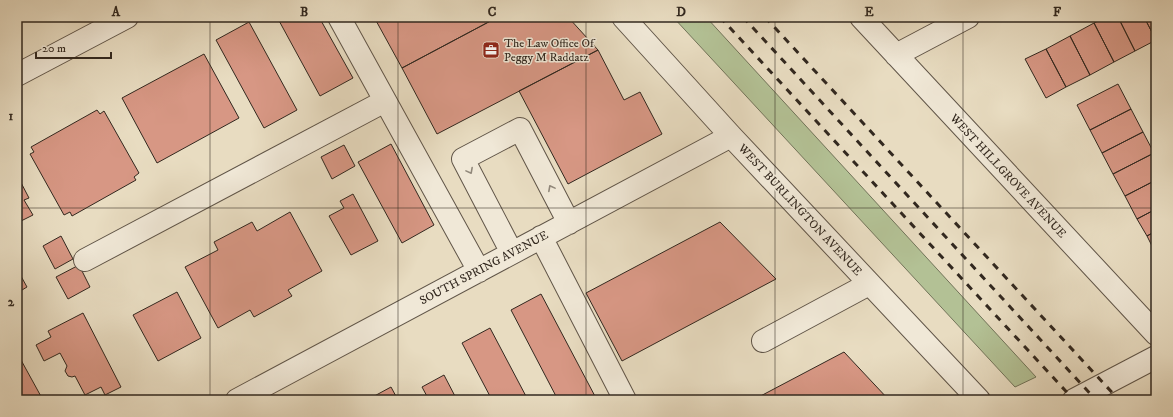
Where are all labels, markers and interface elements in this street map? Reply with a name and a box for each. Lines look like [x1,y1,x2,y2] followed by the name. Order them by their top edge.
[111,4,121,20] text: A
[300,4,308,20] text: B
[488,4,497,20] text: C
[676,4,686,20] text: D
[864,4,874,20] text: E
[1053,4,1062,20] text: F
[36,34,111,60] scale bar
[504,36,596,65] place label: The Law Office Of Peggy M Raddatz
[481,40,501,60] office icon: The Law Office Of Peggy M Raddatz
[42,41,66,56] text: 20 m
[9,108,14,124] text: 1
[946,110,1070,241] street label: WEST HILLGROVE AVENUE
[734,140,865,279] street label: WEST BURLINGTON AVENUE
[465,167,472,175] one-way arrow
[548,185,556,192] one-way arrow
[417,227,551,308] street label: SOUTH SPRING AVENUE
[8,294,15,310] text: 2

